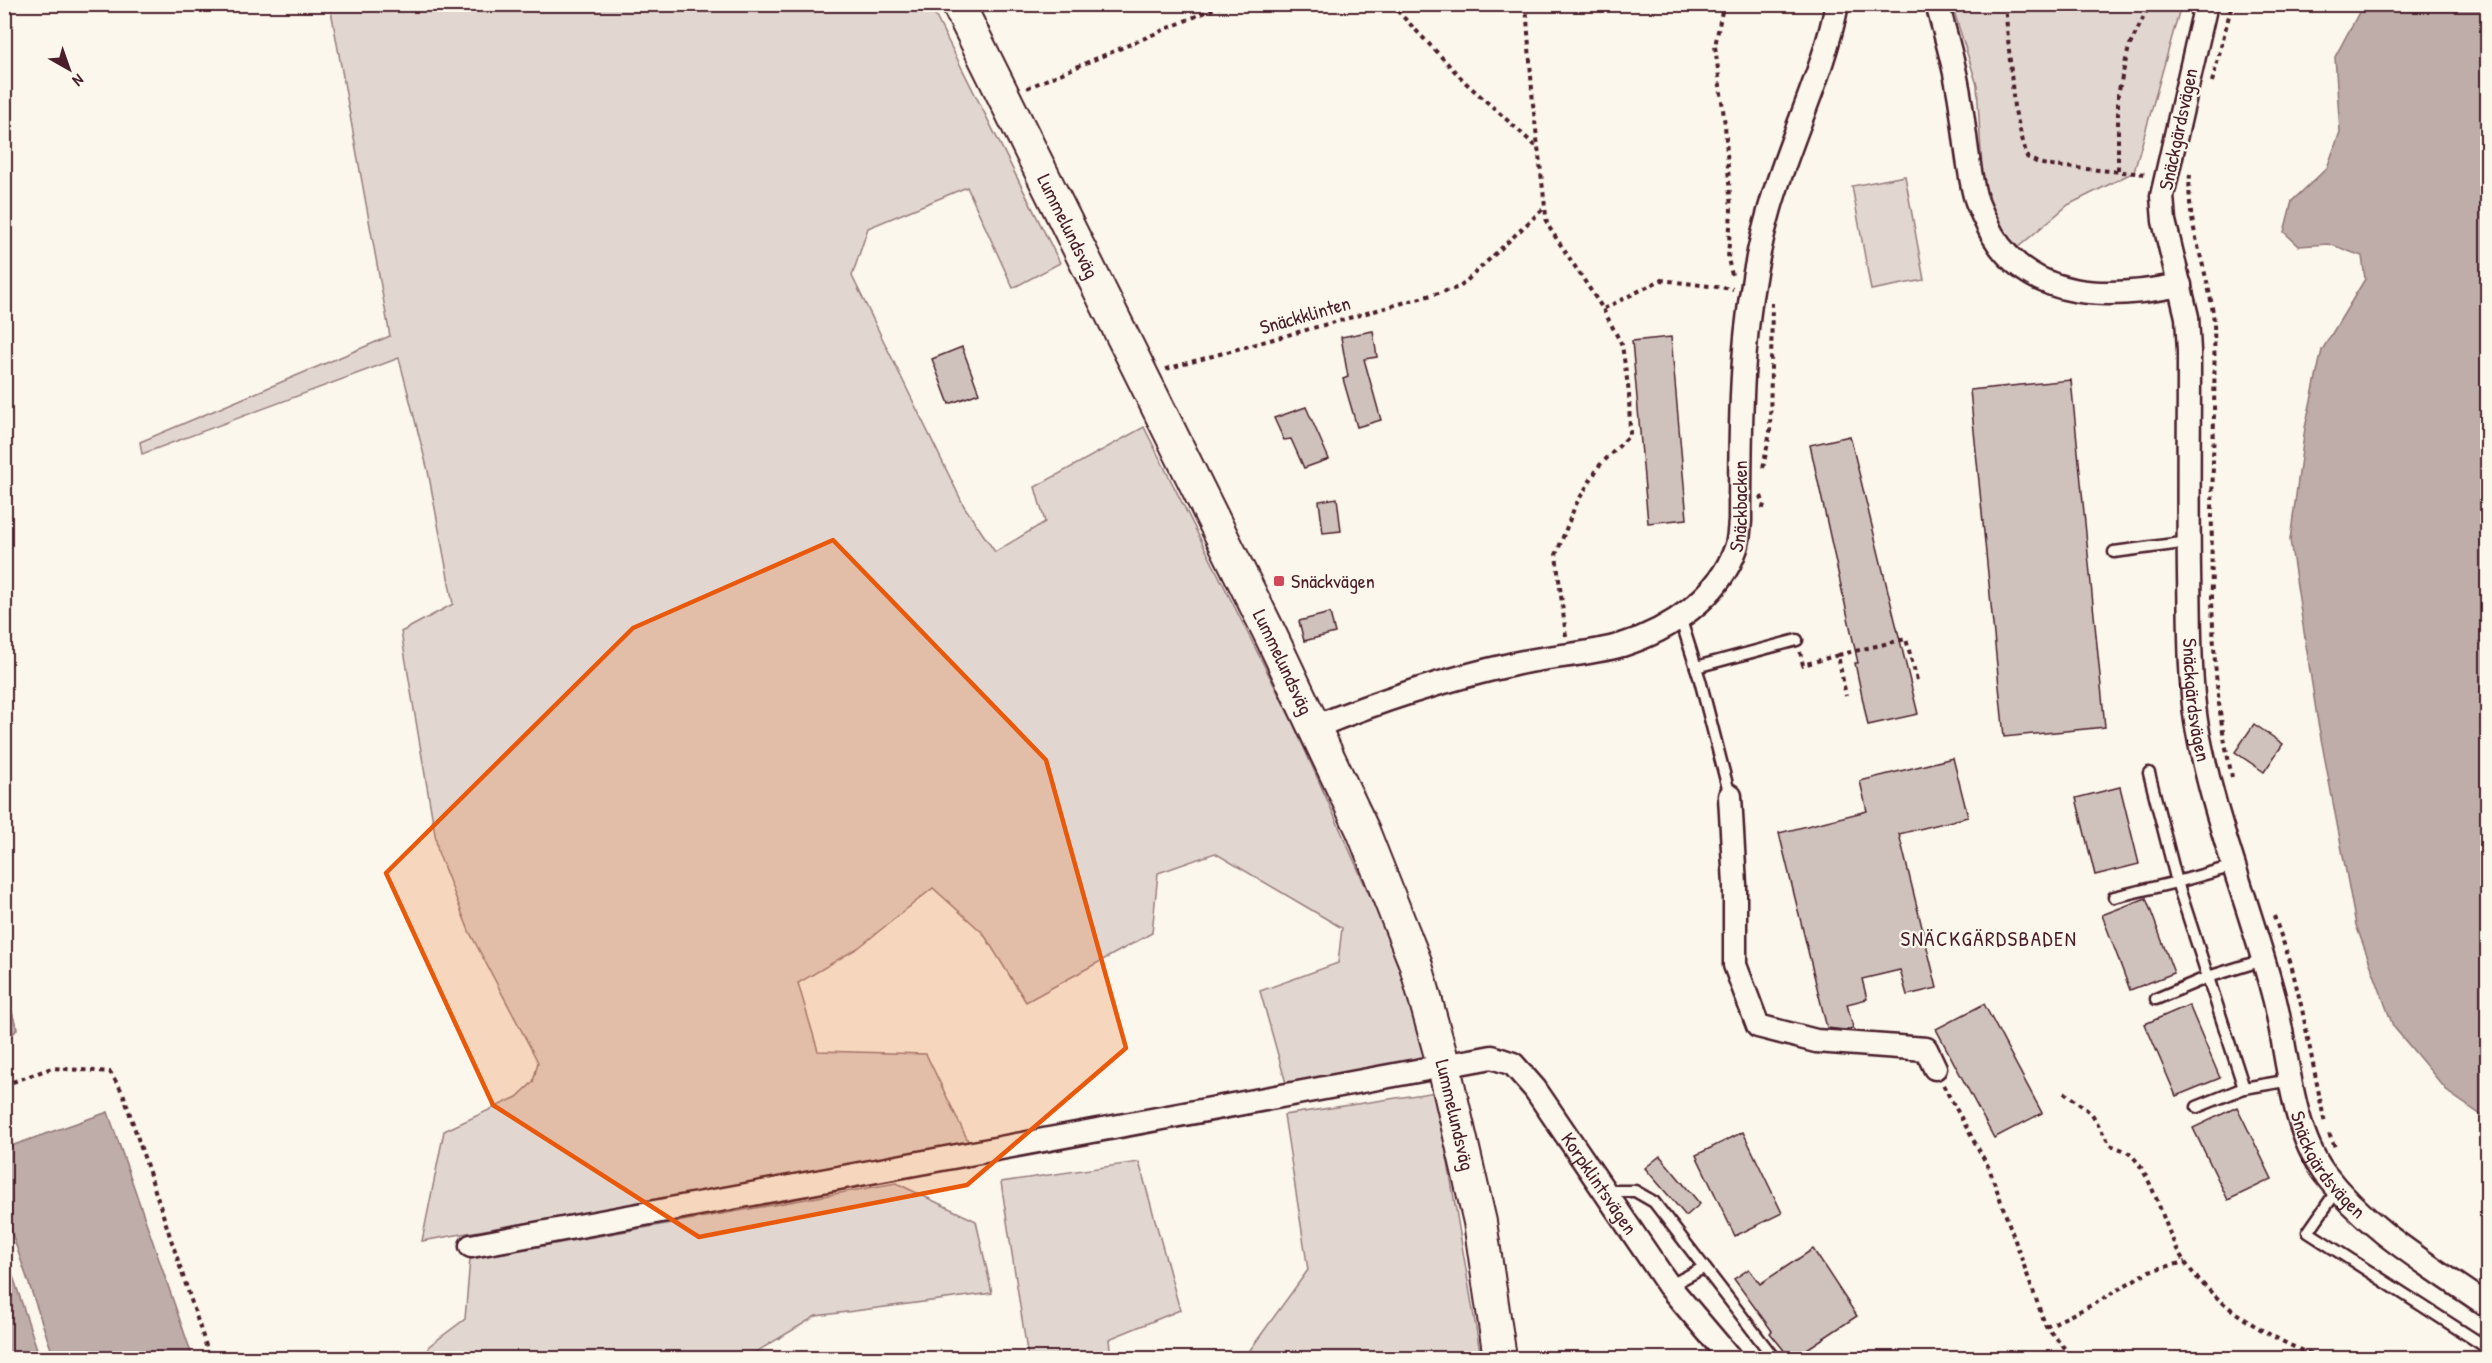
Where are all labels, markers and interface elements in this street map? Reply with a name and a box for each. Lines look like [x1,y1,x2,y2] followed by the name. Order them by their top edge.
[39,39,99,99] north arrow
[2151,66,2204,192] street label: Snäckgärdsvägen
[68,69,89,92] text: N
[1031,169,1106,283] street label: Lummelundsväg
[1256,289,1353,340] street label: Snäckklinten
[1722,460,1753,555] street label: Snäckbacken
[1291,567,1375,594] place label: Snäckvägen
[1272,574,1286,588] marker: Snäckvägen
[1247,605,1320,719] street label: Lummelundsväg
[2177,638,2218,764] street label: Snäckgärdsvägen
[1901,924,2077,953] district label: SNÄCKGÄRDSBADEN
[1430,1056,1482,1173] street label: Lummelundsväg
[2285,1108,2372,1224] street label: Snäckgärdsvägen
[1555,1127,1644,1240] street label: Korpklintsvägen

